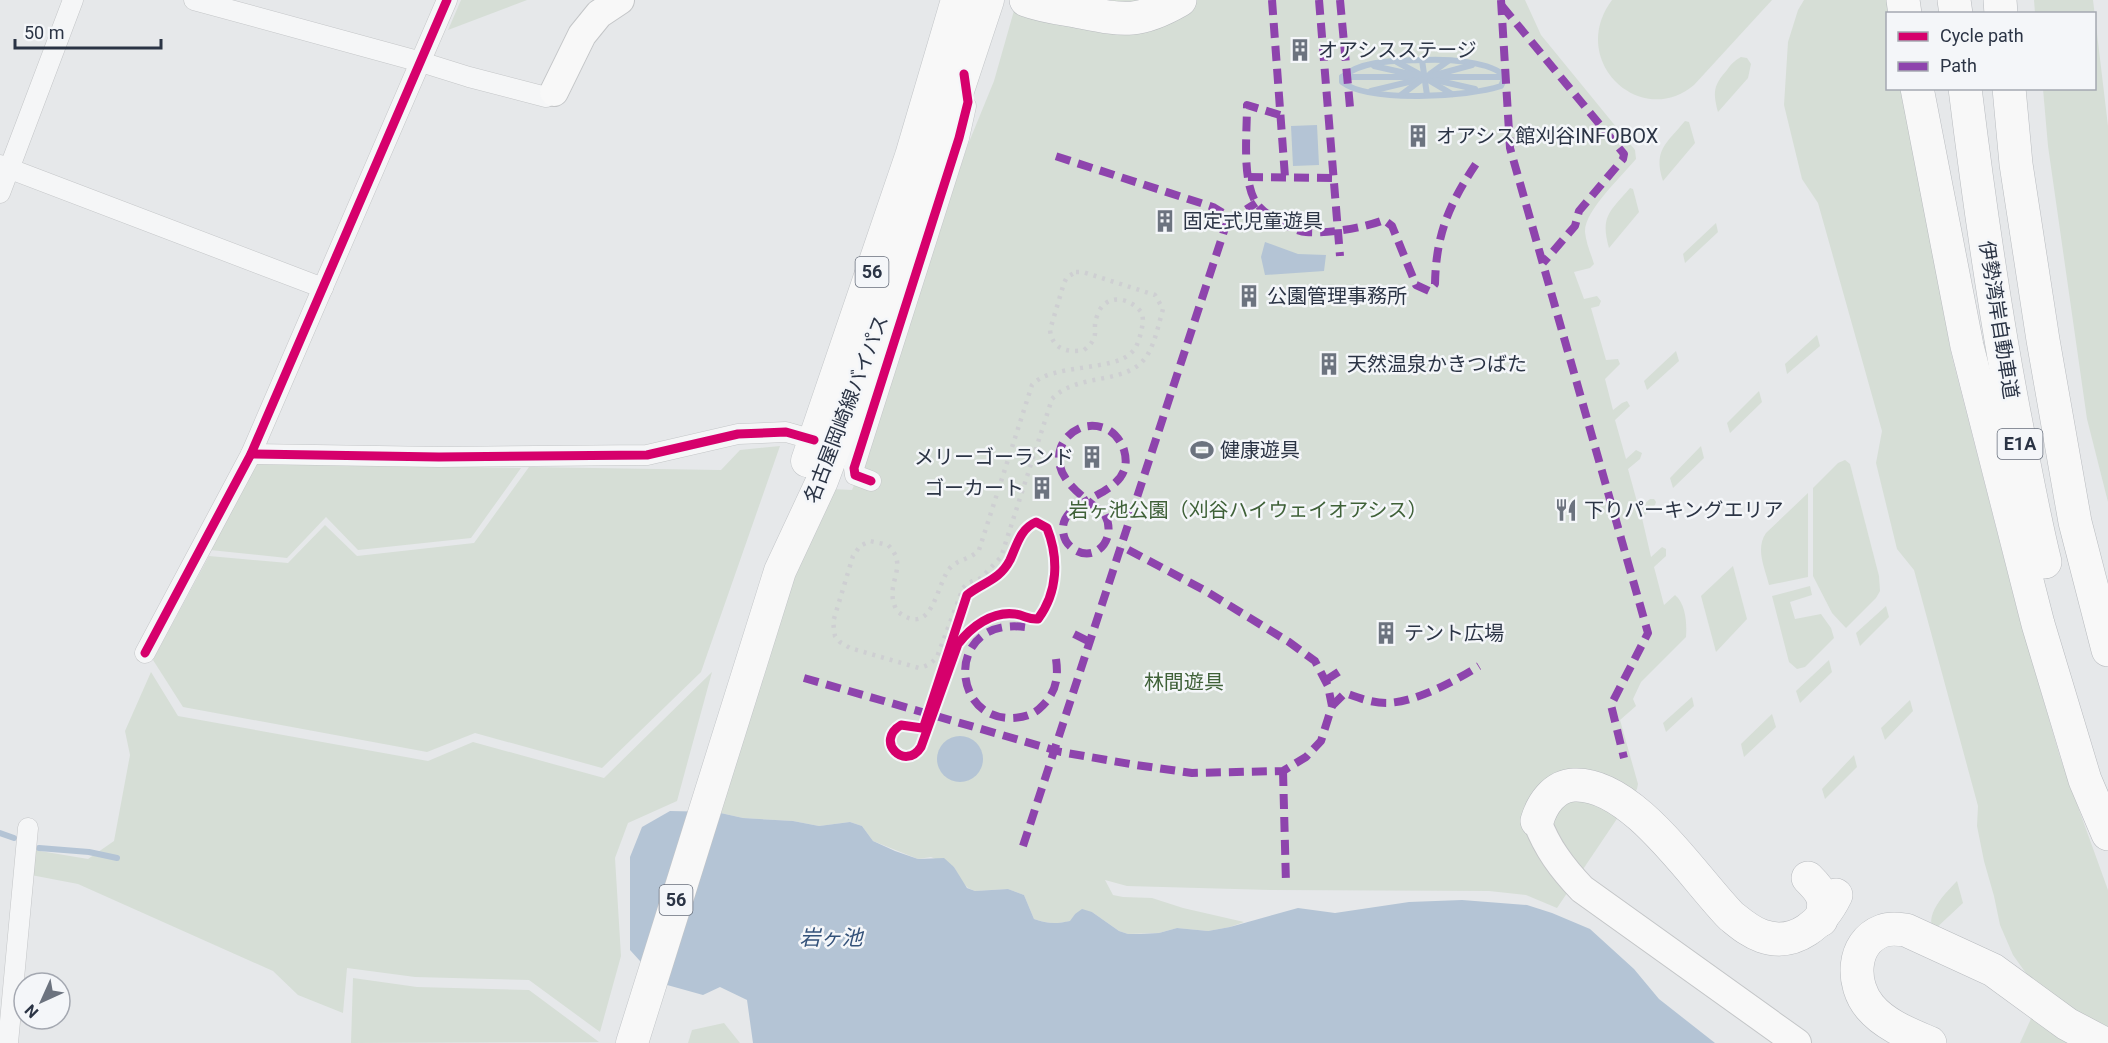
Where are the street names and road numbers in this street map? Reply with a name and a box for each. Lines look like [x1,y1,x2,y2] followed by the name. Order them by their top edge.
[1975,239,2023,401] street label: 伊勢湾岸自動車道
[856,257,888,287] road number: 56
[799,312,893,506] street label: 名古屋岡崎線バイパス
[1998,429,2042,459] road number: E1A
[660,885,692,915] road number: 56

